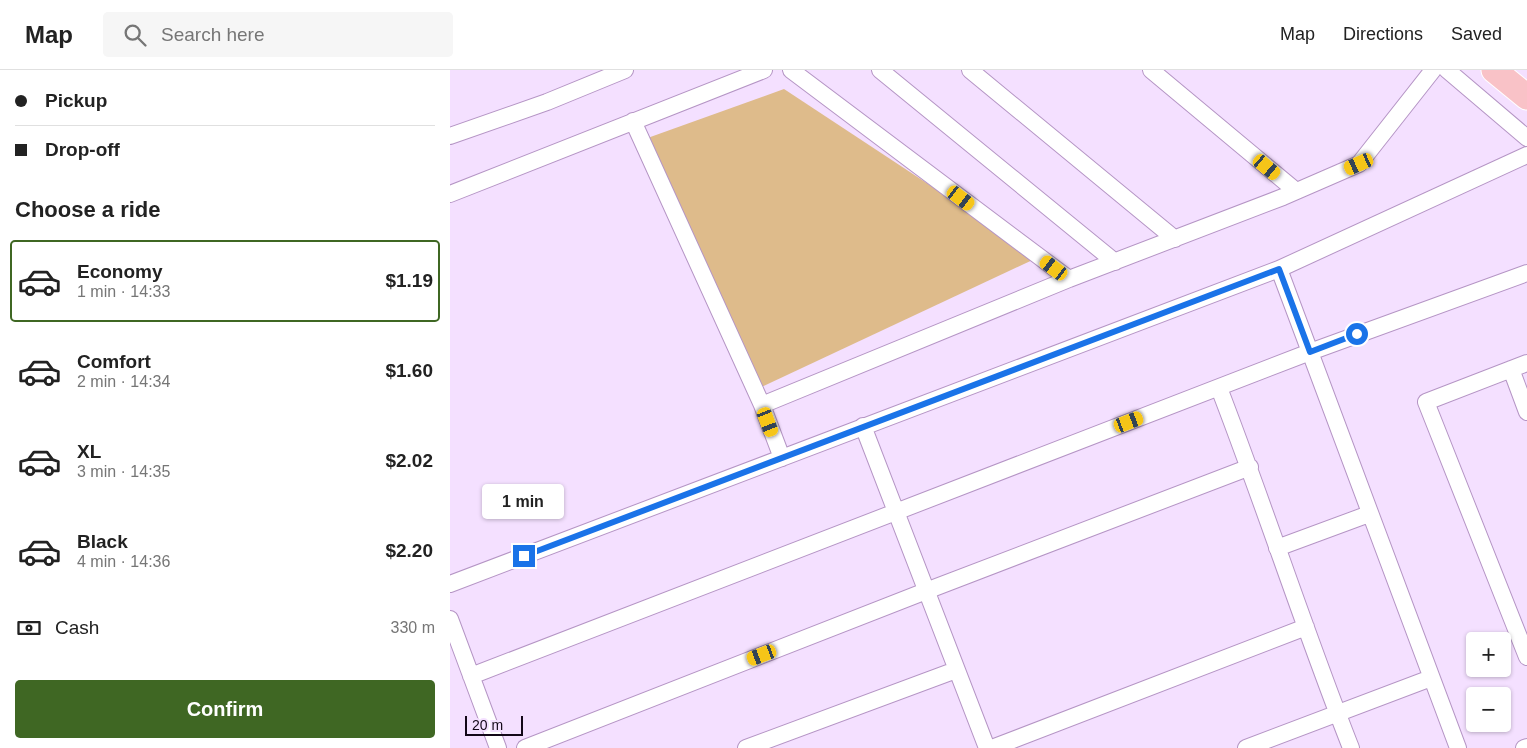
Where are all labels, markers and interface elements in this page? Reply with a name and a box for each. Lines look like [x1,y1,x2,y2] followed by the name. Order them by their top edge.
[103,12,453,57] search box
[25,21,73,48] text: Map
[121,21,149,49] icon: search
[161,24,265,45] text: Search here
[1280,24,1315,44] text: Map
[1343,24,1423,44] text: Directions
[1451,24,1502,44] text: Saved
[45,90,107,111] text: Pickup
[45,139,120,160] text: Drop-off
[1342,151,1375,177] car
[1250,152,1283,182] car
[944,183,977,213] car
[15,197,160,222] text: Choose a ride
[1037,253,1070,283] car
[17,259,62,304] icon: car
[77,261,163,282] text: Economy
[385,270,433,291] text: $1.19
[77,283,170,300] text: 1 min · 14:33
[1346,323,1368,345] route start
[17,349,62,394] icon: car
[77,351,151,372] text: Comfort
[385,360,433,381] text: $1.60
[77,373,170,390] text: 2 min · 14:34
[755,405,780,439] car
[1112,410,1145,434] car
[17,439,62,484] icon: car
[77,441,101,462] text: XL
[385,450,433,471] text: $2.02
[77,463,170,480] text: 3 min · 14:35
[483,484,565,518] callout: 1 min
[502,493,544,510] text: 1 min
[17,529,62,574] icon: car
[77,531,128,552] text: Black
[385,540,433,561] text: $2.20
[513,545,535,567] route end
[77,553,170,570] text: 4 min · 14:36
[15,614,43,642] icon: cash
[55,617,99,638] text: Cash
[391,619,435,636] text: 330 m
[1466,632,1511,732] map controls
[1466,632,1511,677] button: +
[745,643,778,667] car
[15,680,435,738] button: Confirm
[1466,687,1511,732] button: −
[465,713,522,736] scale bar
[472,717,503,733] text: 20 m

